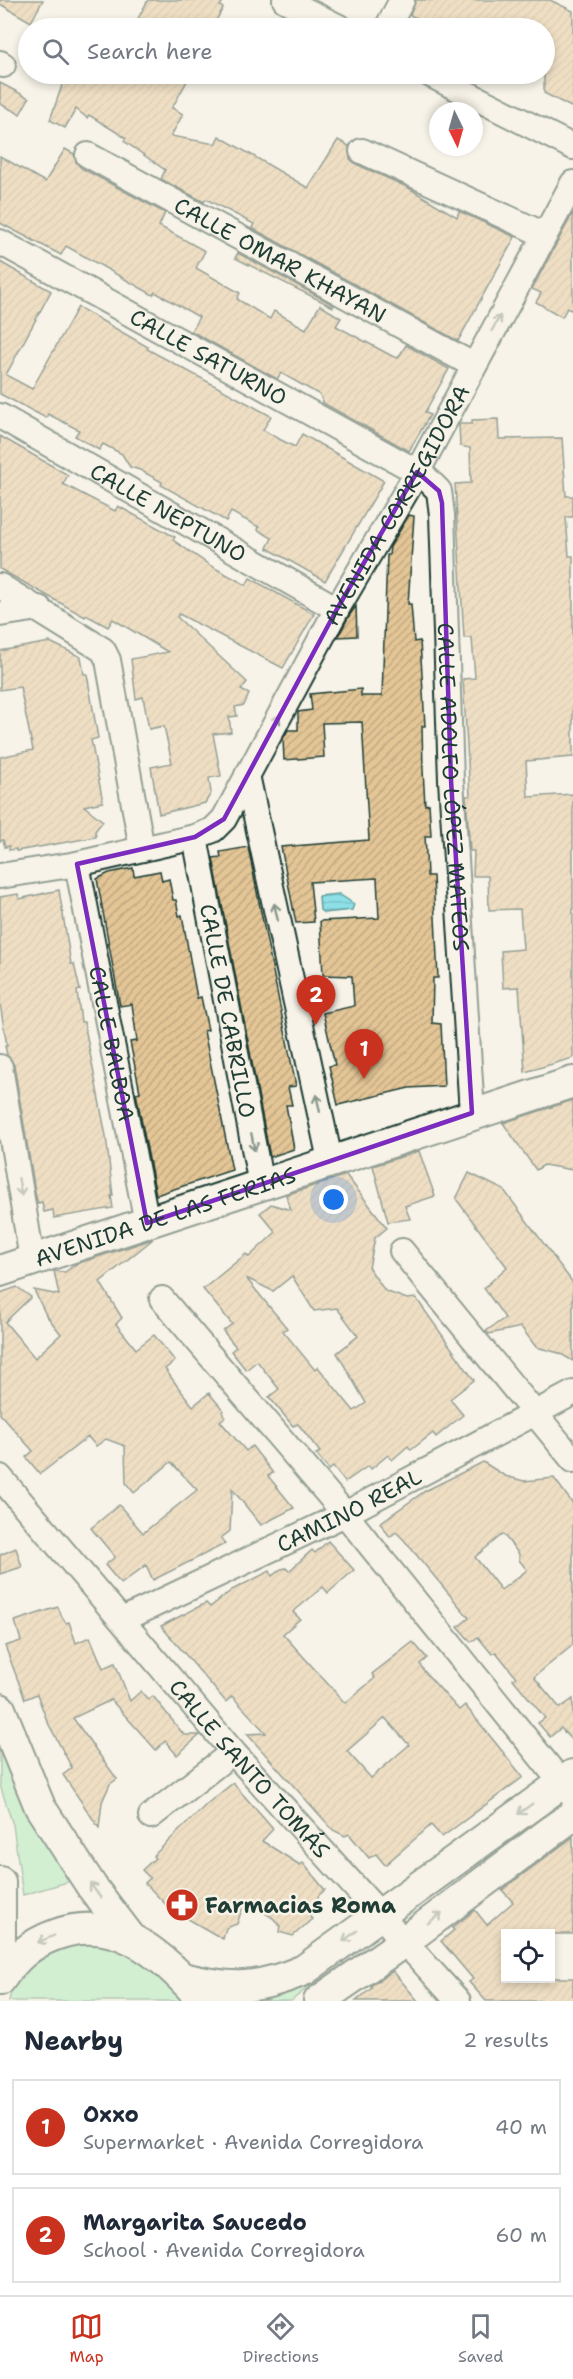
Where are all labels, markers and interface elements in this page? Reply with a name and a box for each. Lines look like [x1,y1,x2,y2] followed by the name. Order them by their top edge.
[18,18,555,84] search box
[39,35,72,68] icon: search
[87,37,213,66] text: Search here
[429,102,483,156] north arrow
[169,190,391,329] street label: CALLE OMAR KHAYAN
[125,302,292,412] street label: CALLE SATURNO
[491,315,502,333] one-way arrow
[316,380,476,630] street label: AVENIDA CORREGIDORA
[85,456,252,569] street label: CALLE NEPTUNO
[431,622,476,952] street label: CALLE ADOLFO LÓPEZ MATEOS
[269,715,281,732] one-way arrow
[193,901,262,1120] street label: CALLE DE CABRILLO
[270,903,282,922] one-way arrow
[83,963,141,1124] street label: CALLE BALBOA
[296,976,336,1025] pin: 2
[344,1030,384,1079] pin: 1
[311,1094,323,1113] one-way arrow
[248,1132,259,1151] one-way arrow
[31,1160,300,1273] street label: AVENIDA DE LAS FERIAS
[15,1177,26,1196] one-way arrow
[319,1185,348,1214] your location
[272,1462,426,1559] street label: CAMINO REAL
[163,1673,336,1864] street label: CALLE SANTO TOMÁS
[518,1803,534,1816] one-way arrow
[88,1883,101,1899] one-way arrow
[164,1887,200,1923] pharmacy icon: Farmacias Roma
[205,1891,396,1920] place label: Farmacias Roma
[427,1912,443,1925] one-way arrow
[501,1929,555,1983] map controls
[501,1929,555,1983] button: locate
[343,1930,359,1942] one-way arrow
[37,1934,56,1945] one-way arrow
[24,2023,123,2058] text: Nearby
[463,2027,549,2053] text: 2 results
[83,2100,139,2129] text: Oxxo
[41,2114,50,2140] text: 1
[495,2114,547,2140] text: 40 m
[83,2129,424,2155] text: Supermarket · Avenida Corregidora
[83,2208,307,2237] text: Margarita Saucedo
[39,2222,53,2248] text: 2
[495,2222,547,2248] text: 60 m
[83,2237,365,2263] text: School · Avenida Corregidora
[70,2310,104,2367] tab: Map
[243,2310,319,2367] tab: Directions
[458,2310,504,2367] tab: Saved

